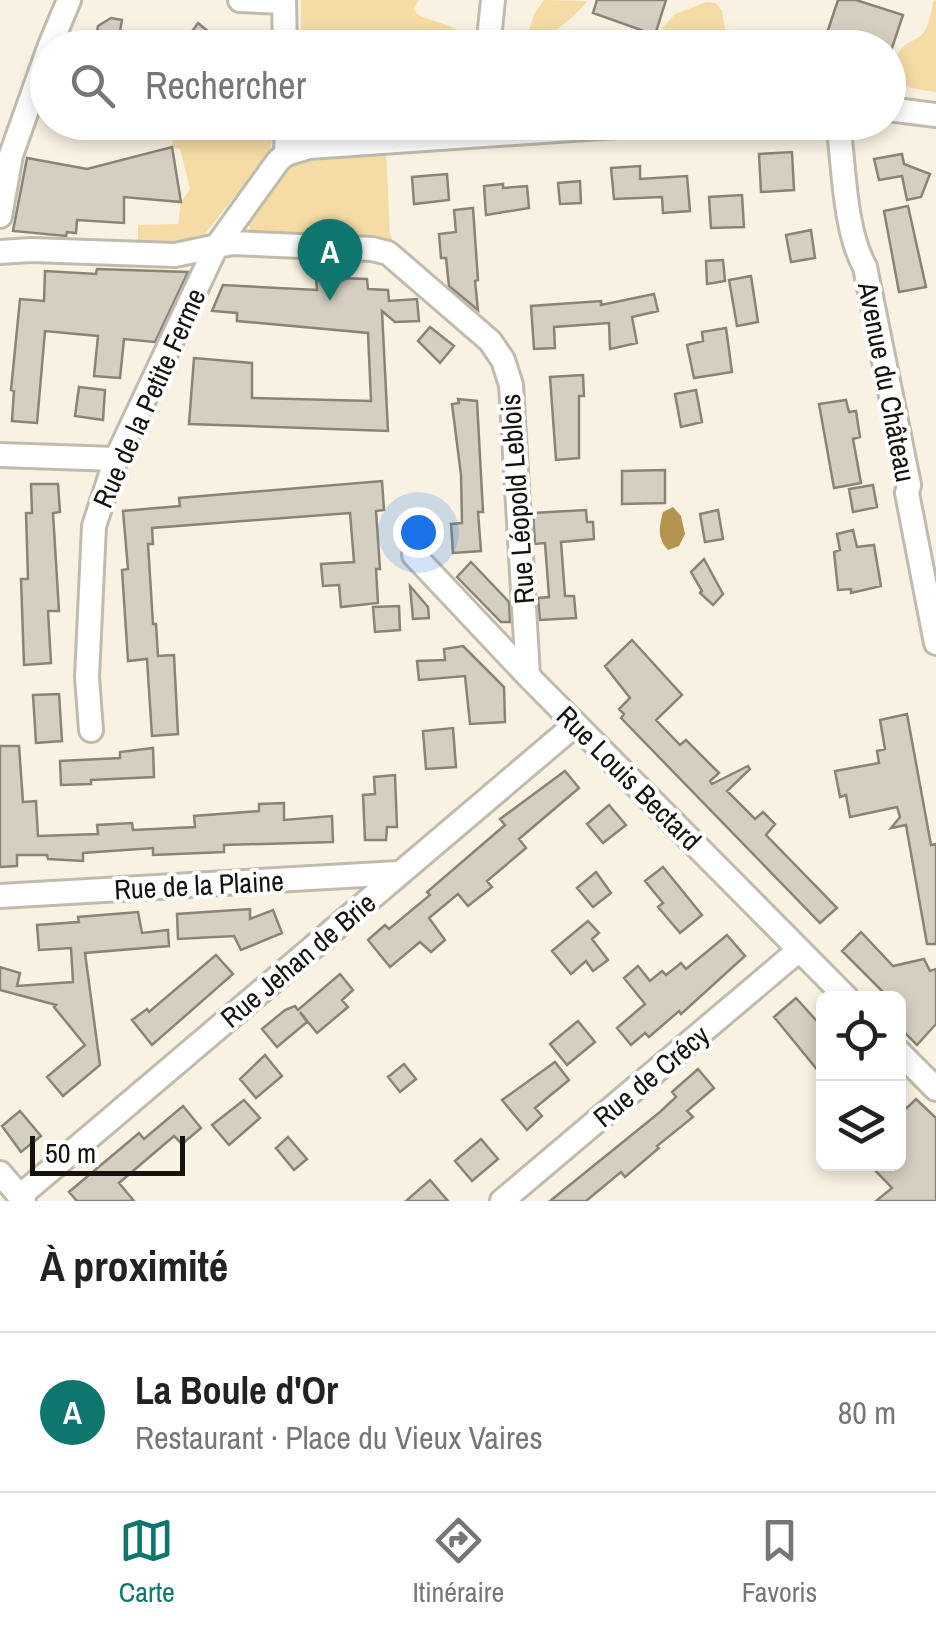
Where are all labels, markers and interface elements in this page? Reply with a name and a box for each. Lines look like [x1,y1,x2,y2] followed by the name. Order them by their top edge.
[30,30,906,140] search box
[65,58,120,113] icon: search
[145,60,306,111] text: Rechercher
[298,218,362,301] pin: A
[849,278,925,485] street label: Avenue du Château
[84,282,214,514] street label: Rue de la Petite Ferme
[491,393,543,605] street label: Rue Léopold Leblois
[393,507,444,558] your location
[548,697,710,859] street label: Rue Louis Bectard
[113,862,285,908] street label: Rue de la Plaine
[212,884,384,1036] street label: Rue Jehan de Brie
[816,991,906,1171] map controls
[816,991,906,1081] button: locate
[585,1016,717,1136] street label: Rue de Crécy
[816,1081,906,1171] button: layers
[30,1131,185,1176] scale bar
[45,1134,96,1172] text: 50 m
[40,1238,228,1294] text: À proximité
[135,1365,338,1416] text: La Boule d'Or
[63,1391,82,1434] text: A
[838,1391,896,1434] text: 80 m
[135,1416,543,1459] text: Restaurant · Place du Vieux Vaires
[119,1513,175,1611] tab: Carte
[412,1513,504,1611] tab: Itinéraire
[742,1513,817,1611] tab: Favoris

